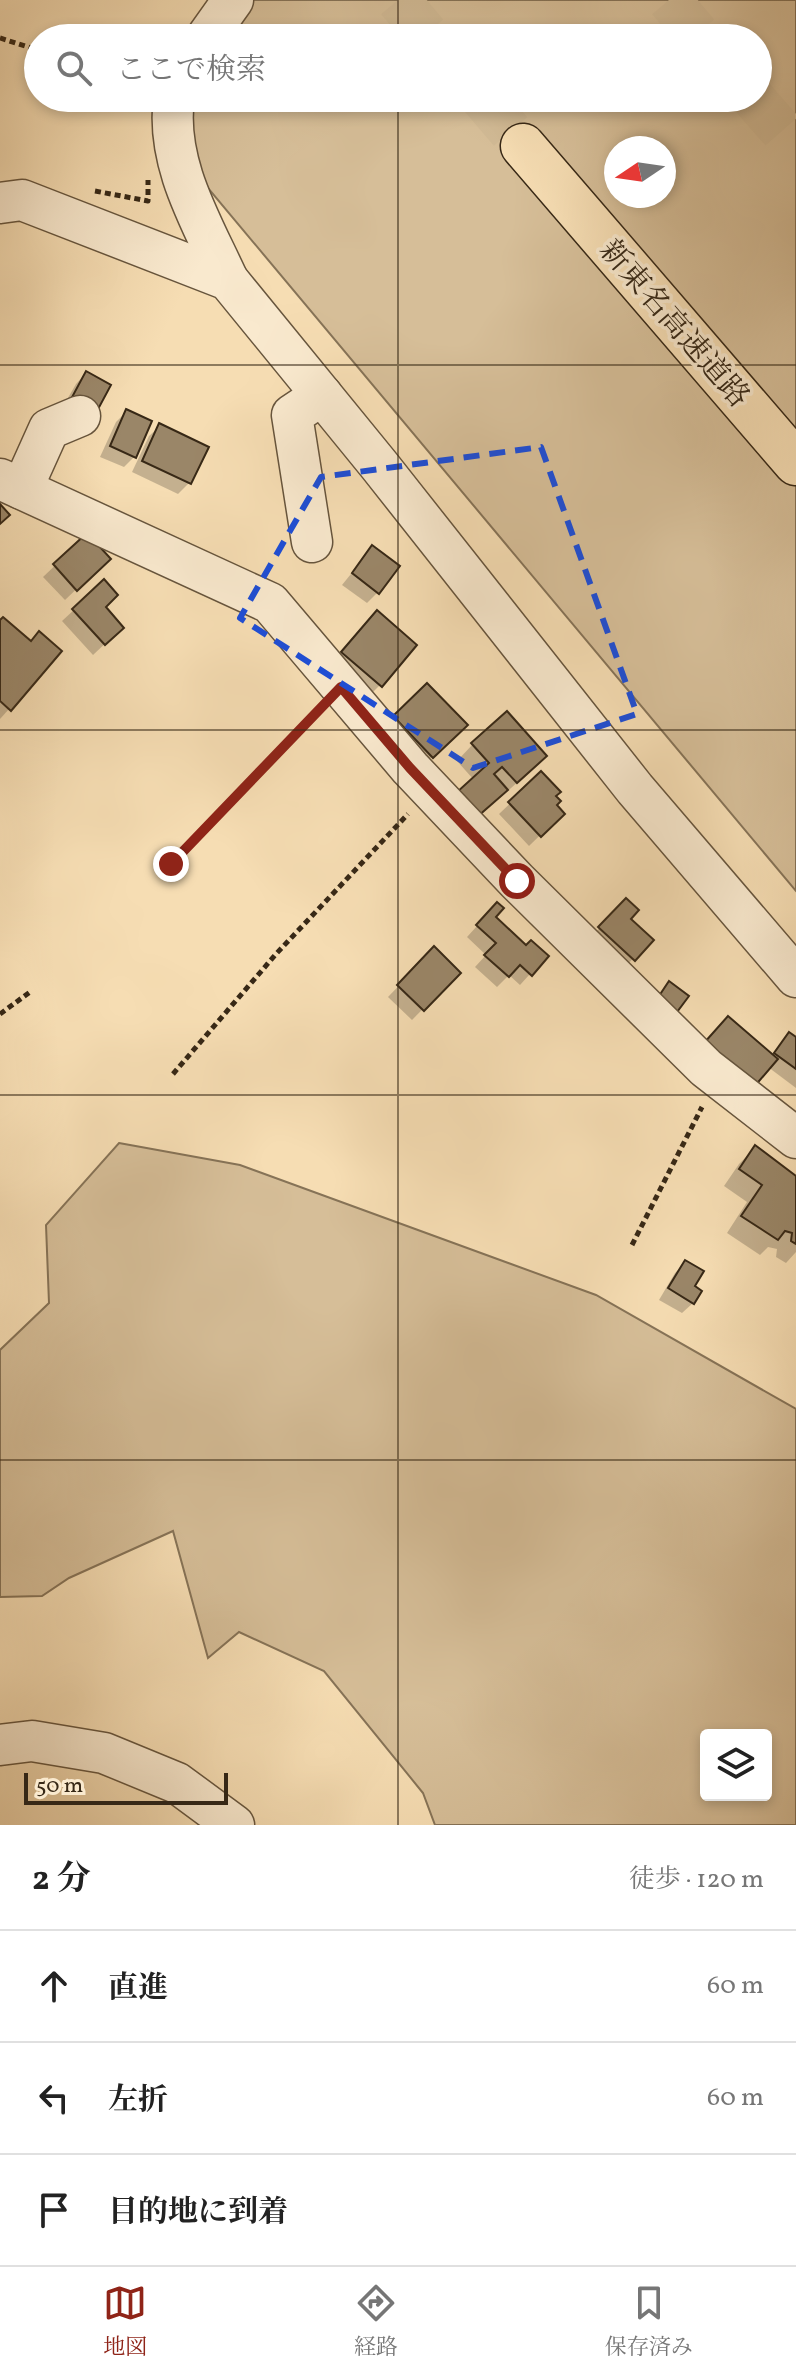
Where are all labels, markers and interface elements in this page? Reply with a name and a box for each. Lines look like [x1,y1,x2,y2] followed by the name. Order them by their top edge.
[24,24,772,112] search box
[52,46,96,90] icon: search
[116,50,266,92] text: ここで検索
[604,136,676,208] north arrow
[589,231,758,417] street label: 新東名高速道路
[153,846,189,882] route end
[499,863,535,899] route start
[700,1729,772,1801] map controls
[700,1729,772,1801] button: layers
[24,1769,228,1805] scale bar
[36,1771,83,1802] text: 50 m
[32,1857,90,1904] text: 2 分
[629,1862,764,1898] text: 徒歩 · 120 m
[32,1964,76,2008] icon: ahead
[108,1968,168,2010] text: 直進
[707,1968,764,2004] text: 60 m
[32,2076,76,2120] icon: left
[108,2080,168,2122] text: 左折
[707,2080,764,2116] text: 60 m
[32,2188,76,2232] icon: arrive
[108,2192,288,2234] text: 目的地に到着
[103,2281,147,2364] tab: 地図
[354,2281,398,2364] tab: 経路
[605,2281,693,2364] tab: 保存済み

